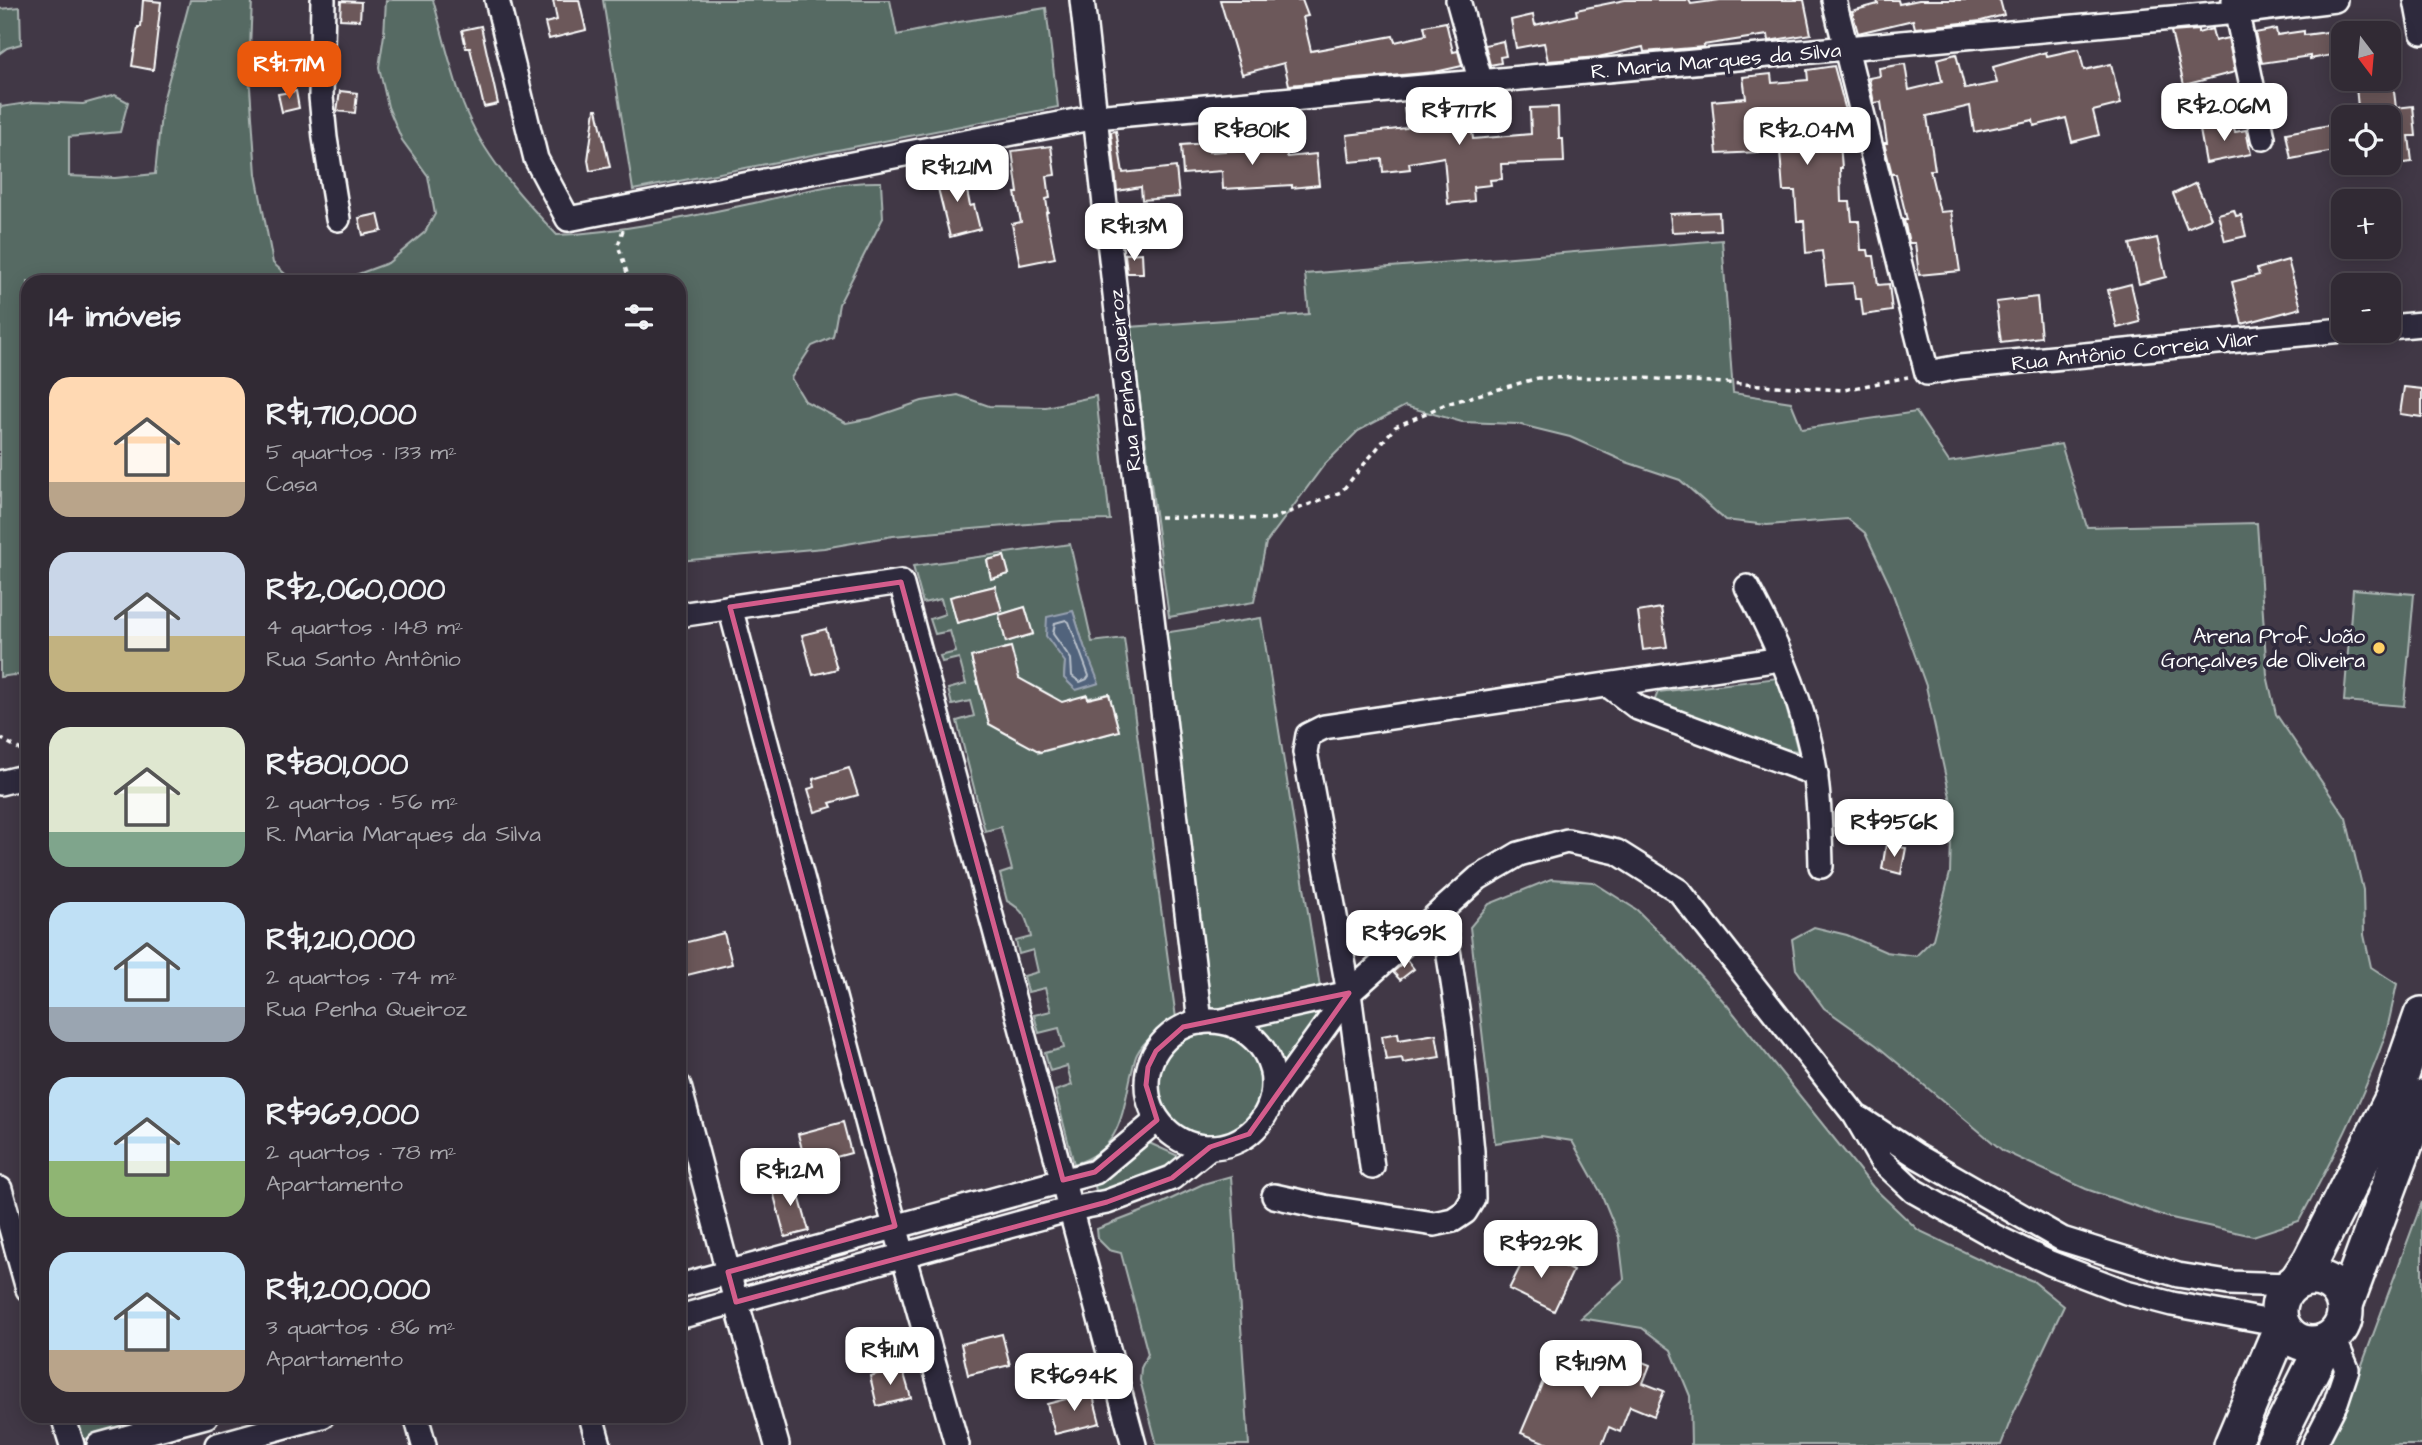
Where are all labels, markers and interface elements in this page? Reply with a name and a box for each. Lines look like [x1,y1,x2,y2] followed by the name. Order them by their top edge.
[2331,21,2401,91] north arrow
[2331,21,2401,343] map controls
[1590,36,1843,86] street label: R. Maria Marques da Silva
[224,42,354,101] pin: R$1.71M
[253,48,325,80] text: R$1.71M
[2159,83,2289,143] pin: R$2.06M
[1402,88,1516,147] pin: R$717K
[2177,90,2271,122] text: R$2.06M
[1422,94,1496,126] text: R$717K
[2331,105,2401,175] button: locate
[1195,108,1309,167] pin: R$801K
[1742,108,1872,167] pin: R$2.04M
[1214,114,1290,146] text: R$801K
[1760,114,1854,146] text: R$2.04M
[892,144,1022,204] pin: R$1.21M
[922,151,992,183] text: R$1.21M
[2331,189,2401,259] button: +
[1077,204,1191,263] pin: R$1.3M
[1101,210,1167,242] text: R$1.3M
[2331,273,2401,343] button: −
[1101,287,1149,473] street label: Rua Penha Queiroz
[49,296,181,338] text: 14 imóveis
[620,298,658,336] icon: filters
[2010,324,2260,378] street label: Rua Antônio Correia Vilar
[266,394,417,436] text: R$1,710,000
[105,405,189,489] icon: home
[266,436,457,468] text: 5 quartos · 133 m²
[266,468,317,500] text: Casa
[266,569,445,611] text: R$2,060,000
[105,580,189,664] icon: home
[266,611,463,643] text: 4 quartos · 148 m²
[2161,622,2365,675] place label: Arena Prof. João Gonçalves de Oliveira
[2371,640,2387,656] marker: Arena Prof. João Gonçalves de Oliveira
[266,643,461,675] text: Rua Santo Antônio
[266,744,408,786] text: R$801,000
[105,755,189,839] icon: home
[266,786,458,818] text: 2 quartos · 56 m²
[1837,800,1951,859] pin: R$956K
[1851,806,1937,838] text: R$956K
[266,818,541,850] text: R. Maria Marques da Silva
[1347,911,1461,970] pin: R$969K
[1362,917,1446,949] text: R$969K
[266,919,415,961] text: R$1,210,000
[105,930,189,1014] icon: home
[266,961,457,993] text: 2 quartos · 74 m²
[266,993,467,1025] text: Rua Penha Queiroz
[266,1094,419,1136] text: R$969,000
[105,1105,189,1189] icon: home
[266,1136,457,1168] text: 2 quartos · 78 m²
[733,1148,847,1208] pin: R$1.2M
[756,1155,824,1187] text: R$1.2M
[266,1168,403,1200] text: Apartamento
[1484,1220,1598,1280] pin: R$929K
[1500,1227,1582,1259] text: R$929K
[266,1269,430,1311] text: R$1,200,000
[105,1280,189,1364] icon: home
[266,1311,455,1343] text: 3 quartos · 86 m²
[833,1328,947,1387] pin: R$1.1M
[861,1334,919,1366] text: R$1.1M
[1526,1340,1656,1400] pin: R$1.19M
[266,1343,403,1375] text: Apartamento
[1556,1347,1626,1379] text: R$1.19M
[1017,1354,1131,1413] pin: R$694K
[1031,1360,1117,1392] text: R$694K

